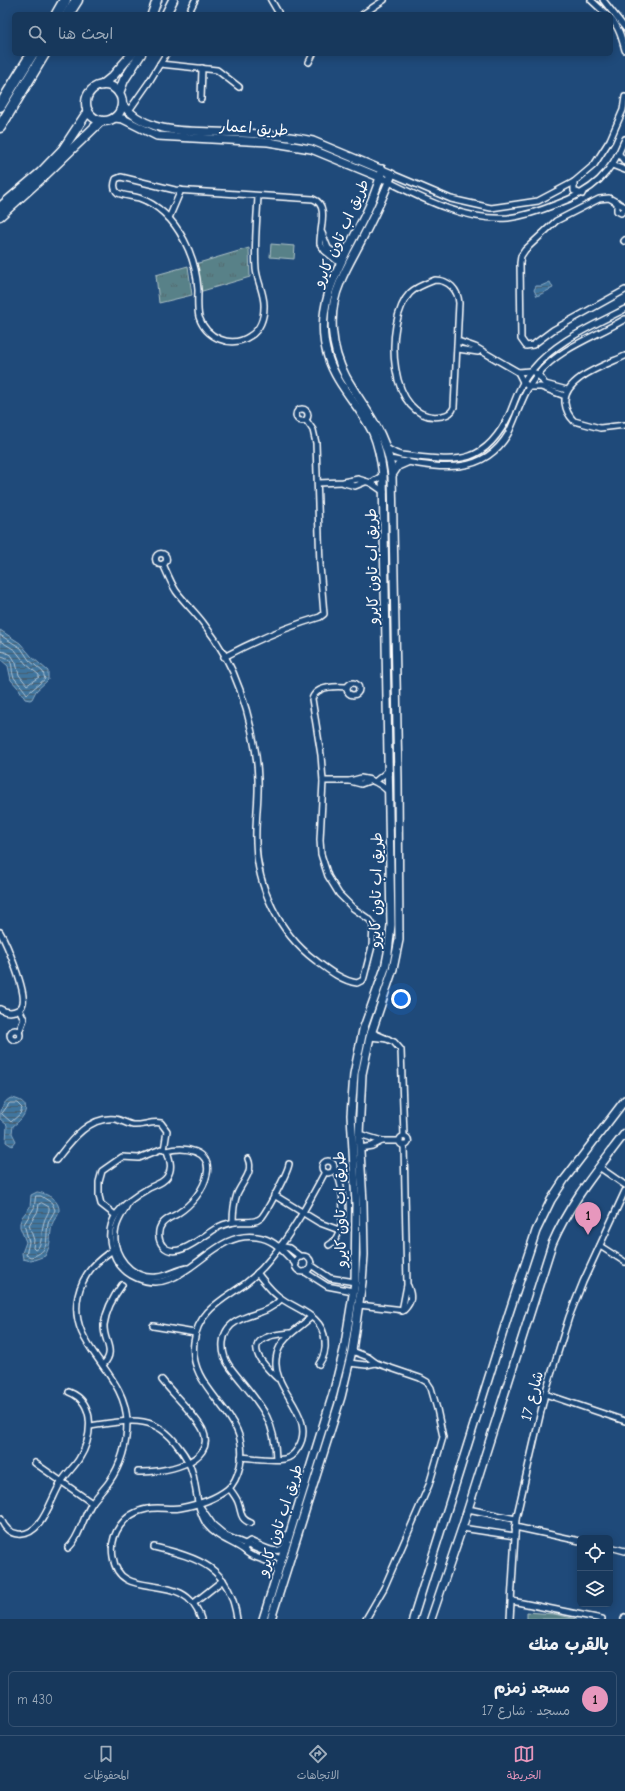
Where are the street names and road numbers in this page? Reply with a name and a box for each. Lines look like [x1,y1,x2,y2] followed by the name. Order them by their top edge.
[218,117,289,139] street label: طريق اعمار
[309,176,373,291] street label: طريق اب تاون كايرو
[362,508,382,625] street label: طريق اب تاون كايرو
[366,832,386,949] street label: طريق اب تاون كايرو
[330,1151,350,1268] street label: طريق اب تاون كايرو
[517,1369,548,1423] street label: شارع 17
[253,1462,306,1579] street label: طريق اب تاون كايرو

